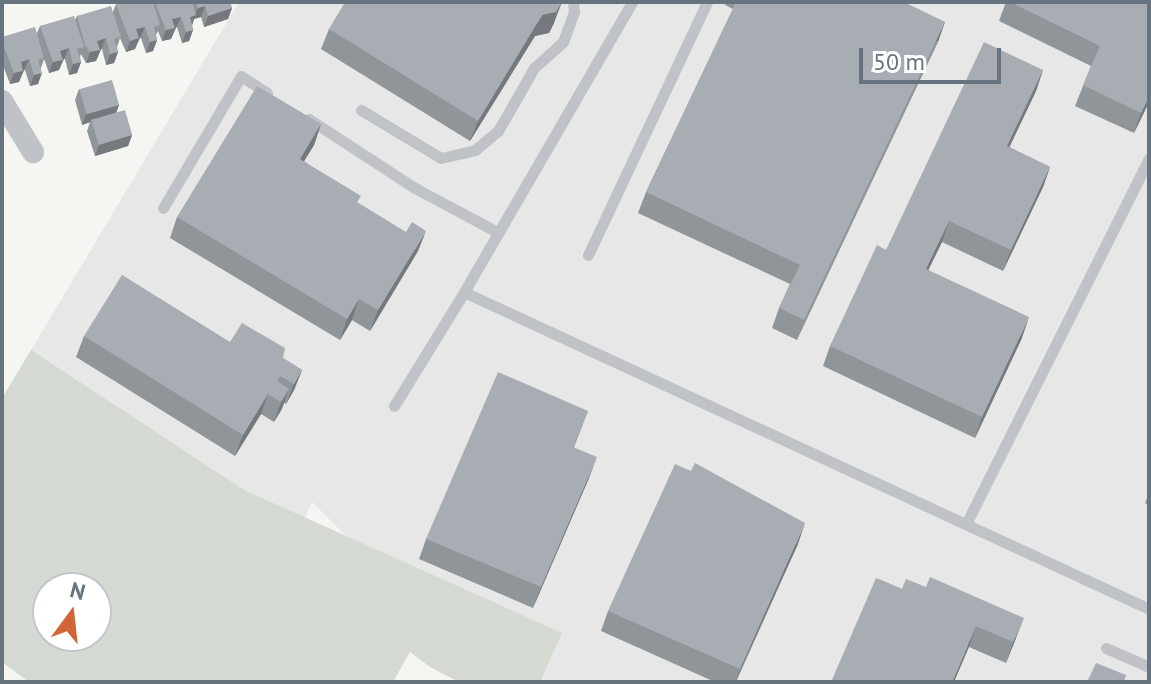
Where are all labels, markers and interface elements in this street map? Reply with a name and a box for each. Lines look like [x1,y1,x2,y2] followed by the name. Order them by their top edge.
[863,32,1005,82] scale bar
[873,46,925,77] text: 50 m
[32,572,112,652] north arrow
[67,575,88,606] text: N

